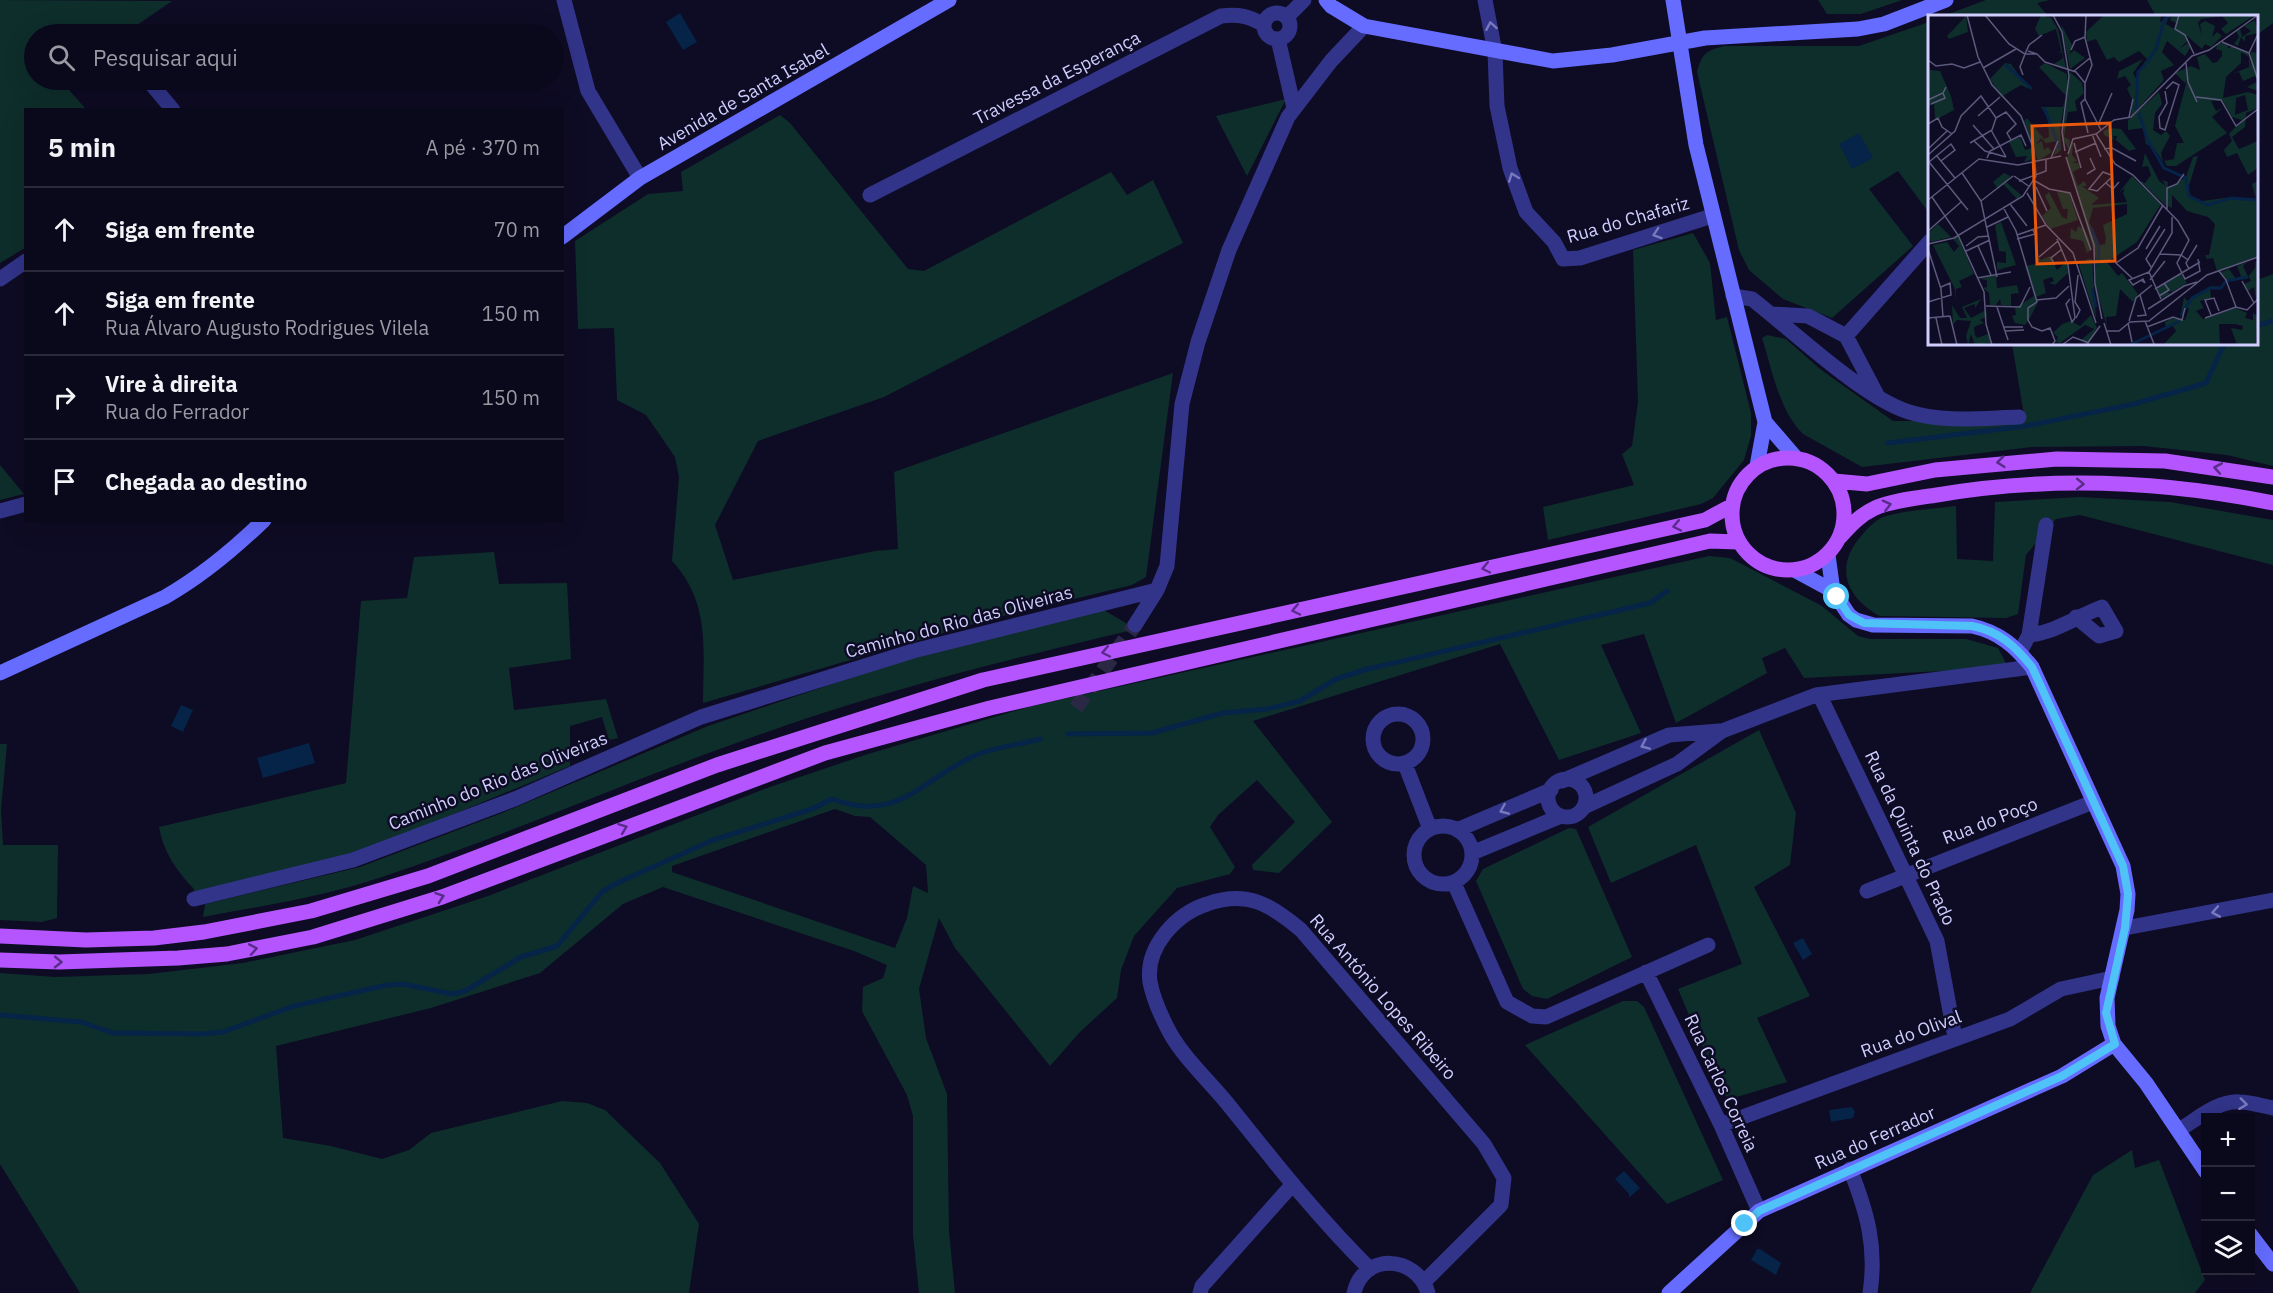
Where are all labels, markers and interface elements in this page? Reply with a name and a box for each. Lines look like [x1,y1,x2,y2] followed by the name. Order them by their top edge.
[1928,15,2258,345] inset map
[1485,21,1498,31] one-way arrow
[24,24,564,90] search box
[969,25,1144,130] street label: Travessa da Esperança
[653,38,833,155] street label: Avenida de Santa Isabel
[45,41,78,74] icon: search
[93,43,238,72] text: Pesquisar aqui
[48,130,116,164] text: 5 min
[426,134,540,161] text: A pé · 370 m
[1507,172,1520,183] one-way arrow
[1564,191,1692,248] street label: Rua do Chafariz
[48,213,81,246] icon: ahead
[105,215,255,244] text: Siga em frente
[494,216,540,243] text: 70 m
[1652,227,1663,239] one-way arrow
[105,285,255,314] text: Siga em frente
[48,297,81,330] icon: ahead
[482,300,540,327] text: 150 m
[105,314,429,341] text: Rua Álvaro Augusto Rodrigues Vilela
[105,369,238,398] text: Vire à direita
[48,381,81,414] icon: right
[482,384,540,411] text: 150 m
[105,398,249,425] text: Rua do Ferrador
[1997,456,2006,468] one-way arrow
[2214,462,2224,475] one-way arrow
[48,465,81,498] icon: arrive
[105,467,308,496] text: Chegada ao destino
[2076,478,2085,491] one-way arrow
[1882,499,1892,512] one-way arrow
[1672,519,1682,532] one-way arrow
[1482,561,1492,574] one-way arrow
[843,580,1075,663] street label: Caminho do Rio das Oliveiras
[1823,583,1849,609] route start
[1291,603,1301,616] one-way arrow
[1101,645,1111,658] one-way arrow
[385,726,611,835] street label: Caminho do Rio das Oliveiras
[1641,738,1652,750] one-way arrow
[1860,747,1961,929] street label: Rua da Quinta do Prado
[1939,792,2041,849] street label: Rua do Poço
[1499,803,1510,815] one-way arrow
[617,823,628,835] one-way arrow
[434,891,445,904] one-way arrow
[2211,906,2220,918] one-way arrow
[1305,909,1462,1084] street label: Rua António Lopes Ribeiro
[247,943,257,956] one-way arrow
[54,956,63,968] one-way arrow
[1857,1005,1965,1062] street label: Rua do Olival
[1679,1010,1764,1156] street label: Rua Carlos Correia
[2239,1097,2248,1109] one-way arrow
[1811,1100,1939,1174] street label: Rua do Ferrador
[2201,1113,2255,1275] map controls
[2201,1113,2255,1167] button: +
[2201,1167,2255,1221] button: −
[1731,1210,1757,1236] route end
[2201,1221,2255,1275] button: layers

